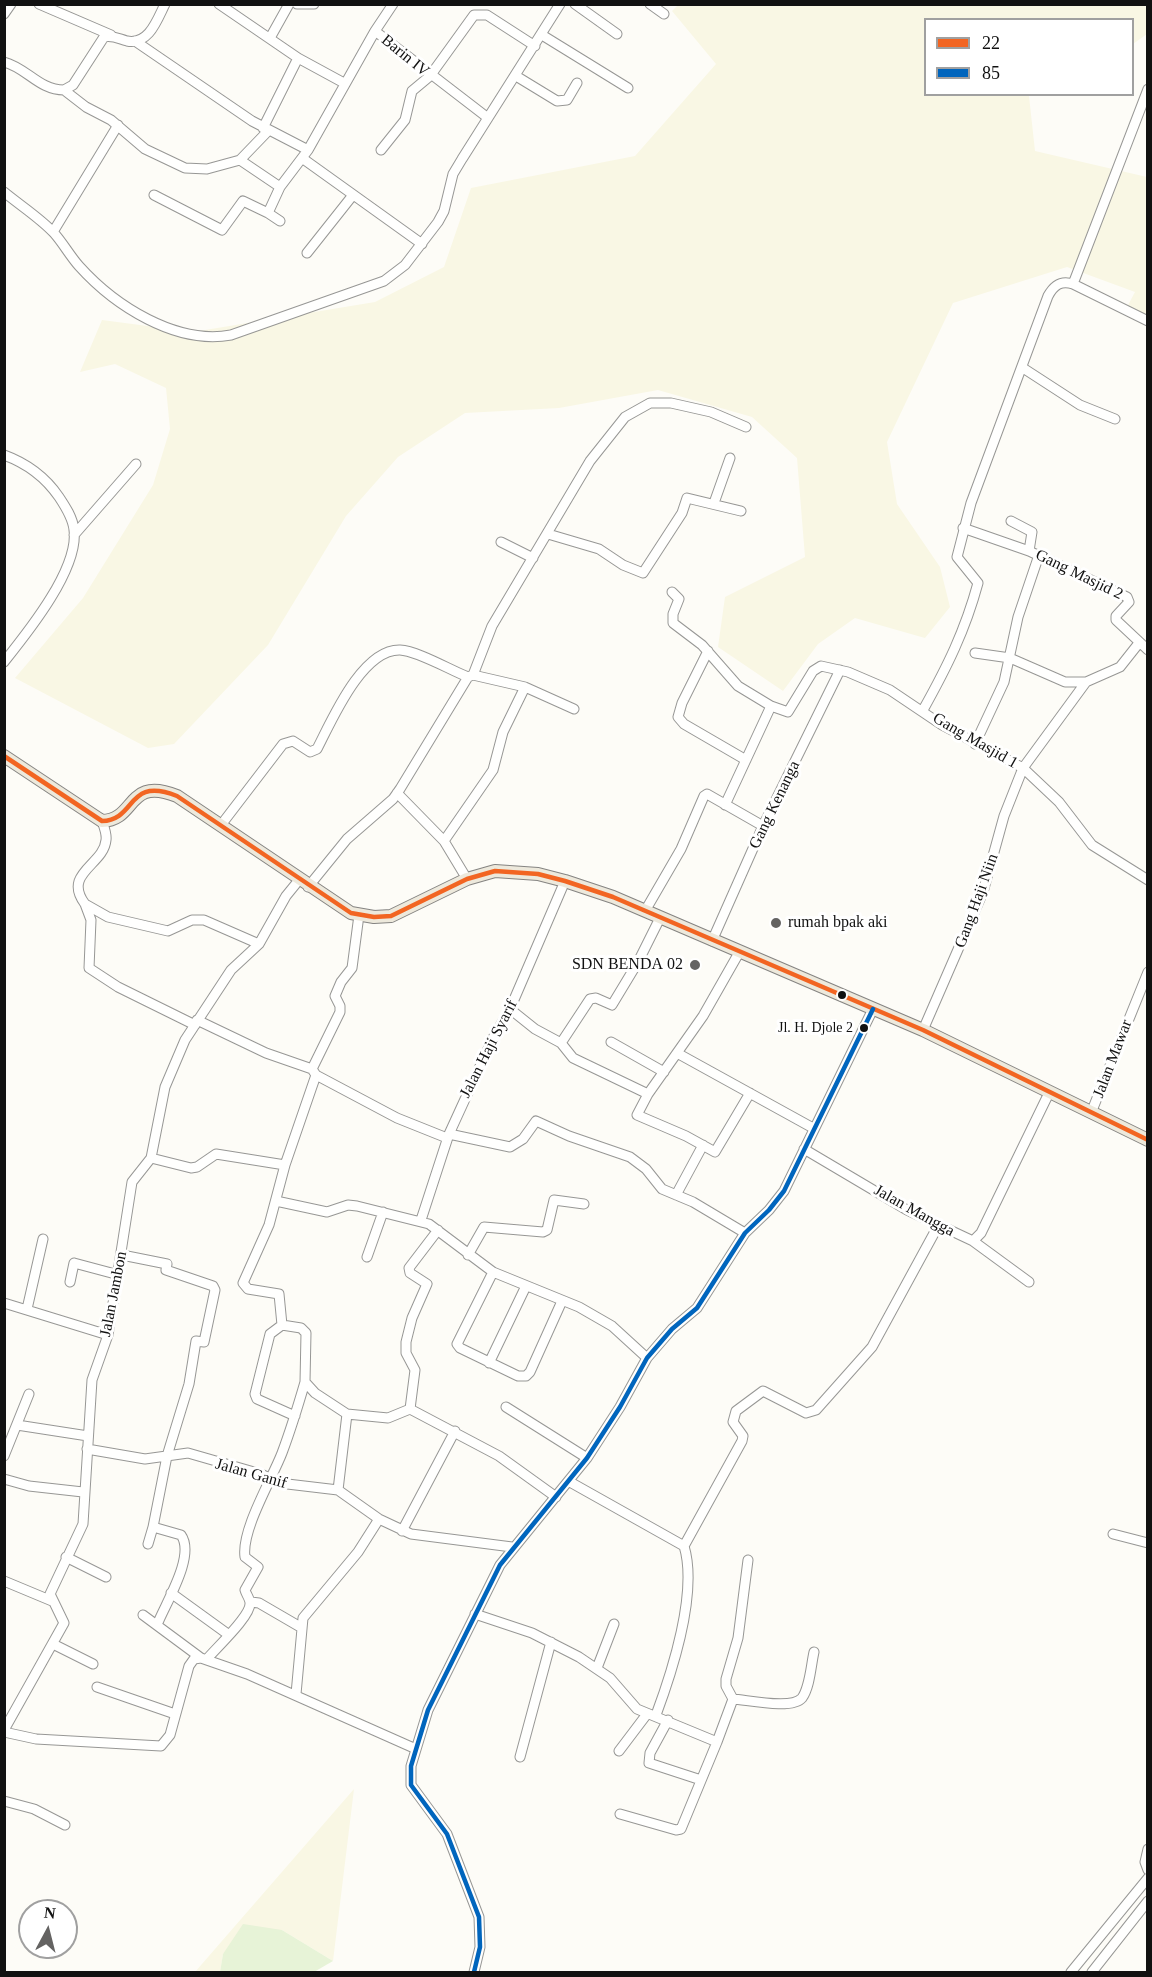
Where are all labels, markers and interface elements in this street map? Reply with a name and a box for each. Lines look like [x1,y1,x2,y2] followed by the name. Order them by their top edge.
[924,18,1134,96] legend
[377,31,433,81] street label: Barin IV
[982,33,1000,53] text: 22
[982,63,1000,83] text: 85
[1032,546,1126,604] street label: Gang Masjid 2
[929,709,1021,773] street label: Gang Masjid 1
[745,758,805,852] street label: Gang Kenanga
[951,851,1003,951] street label: Gang Haji Niin
[788,913,888,933] place label: rumah bpak aki
[769,916,783,930] marker: rumah bpak aki
[572,955,683,975] place label: SDN BENDA 02
[688,958,702,972] marker: SDN BENDA 02
[836,989,848,1001] unlabelled marker
[456,997,522,1101] street label: Jalan Haji Syarif
[1089,1017,1137,1101] street label: Jalan Mawar
[778,1020,853,1036] place label: Jl. H. Djole 2
[858,1022,870,1034] marker: Jl. H. Djole 2
[870,1181,958,1241] street label: Jalan Mangga
[96,1250,132,1338] street label: Jalan Jambon
[213,1455,289,1493] street label: Jalan Ganif
[18,1899,78,1959] north arrow
[43,1903,57,1922] text: N

